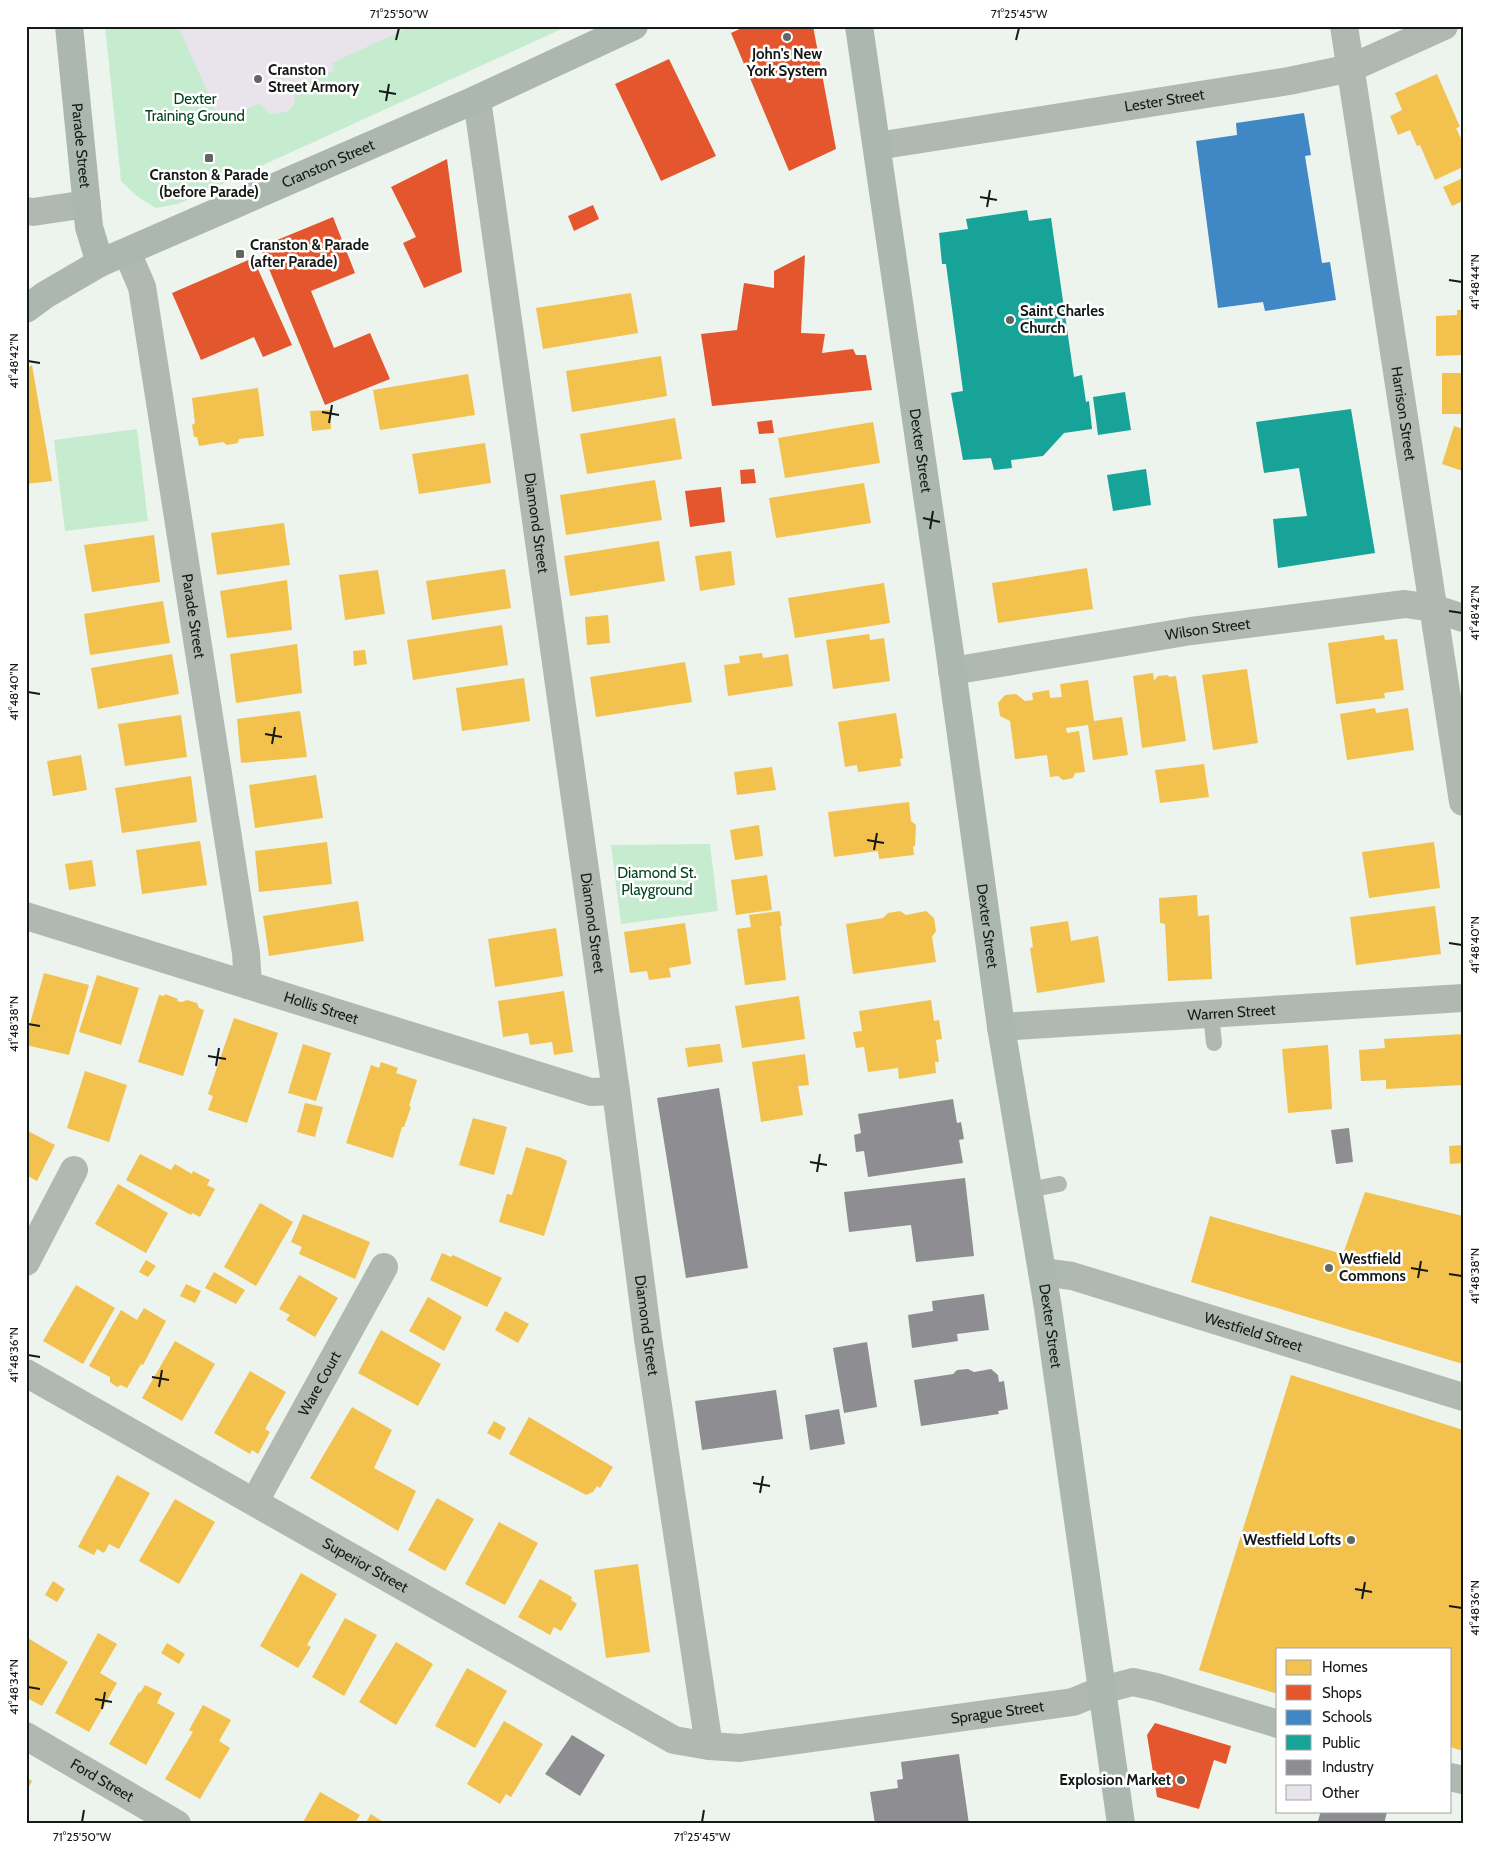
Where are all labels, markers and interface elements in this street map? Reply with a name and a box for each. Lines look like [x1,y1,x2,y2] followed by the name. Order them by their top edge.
[370,6,429,21] text: 71°25'50"W
[991,6,1048,21] text: 71°25'45"W
[781,31,793,43] marker: John's New York System
[746,45,827,80] place label: John's New York System
[268,61,360,96] place label: Cranston Street Armory
[252,73,264,85] marker: Cranston Street Armory
[1123,85,1206,116] street label: Lester Street
[145,90,245,125] park label: Dexter Training Ground
[68,102,94,189] street label: Parade Street
[279,136,377,192] street label: Cranston Street
[203,152,215,164] marker: Cranston & Parade (before Parade)
[149,166,269,201] place label: Cranston & Parade (before Parade)
[250,236,369,271] place label: Cranston & Parade (after Parade)
[234,248,246,260] marker: Cranston & Parade (after Parade)
[1467,254,1482,310] text: 41°48'44"N
[1020,302,1104,337] place label: Saint Charles Church
[1004,314,1016,326] marker: Saint Charles Church
[6,333,21,389] text: 41°48'42"N
[1387,365,1420,462] street label: Harrison Street
[906,407,936,494] street label: Dexter Street
[520,471,552,574] street label: Diamond Street
[178,572,209,660] street label: Parade Street
[1467,585,1482,641] text: 41°48'42"N
[1164,615,1251,644] street label: Wilson Street
[6,663,21,721] text: 41°48'40"N
[617,864,697,899] park label: Diamond St. Playground
[577,872,608,974] street label: Diamond Street
[972,883,1002,969] street label: Dexter Street
[1467,916,1482,974] text: 41°48'40"N
[282,988,361,1028] street label: Hollis Street
[6,996,21,1052] text: 41°48'38"N
[1187,1001,1276,1024] street label: Warren Street
[1467,1248,1482,1304] text: 41°48'38"N
[1339,1250,1406,1285] place label: Westfield Commons
[1323,1262,1335,1274] marker: Westfield Commons
[631,1274,662,1377] street label: Diamond Street
[1035,1282,1065,1369] street label: Dexter Street
[1202,1308,1305,1356] street label: Westfield Street
[6,1327,21,1383] text: 41°48'36"N
[295,1348,345,1419] street label: Ware Court
[1243,1531,1341,1549] place label: Westfield Lofts
[319,1534,411,1597] street label: Superior Street
[1345,1534,1357,1546] marker: Westfield Lofts
[1467,1580,1482,1636] text: 41°48'36"N
[1276,1648,1452,1812] legend
[1322,1658,1368,1676] text: Homes
[6,1659,21,1715] text: 41°48'34"N
[1322,1684,1362,1702] text: Shops
[950,1697,1045,1728] street label: Sprague Street
[1322,1708,1372,1726] text: Schools
[1322,1734,1360,1752] text: Public
[67,1755,137,1806] street label: Ford Street
[1322,1758,1374,1776] text: Industry
[1059,1771,1171,1789] place label: Explosion Market
[1175,1774,1187,1786] marker: Explosion Market
[1322,1784,1359,1802] text: Other
[53,1829,112,1844] text: 71°25'50"W
[674,1829,731,1844] text: 71°25'45"W

